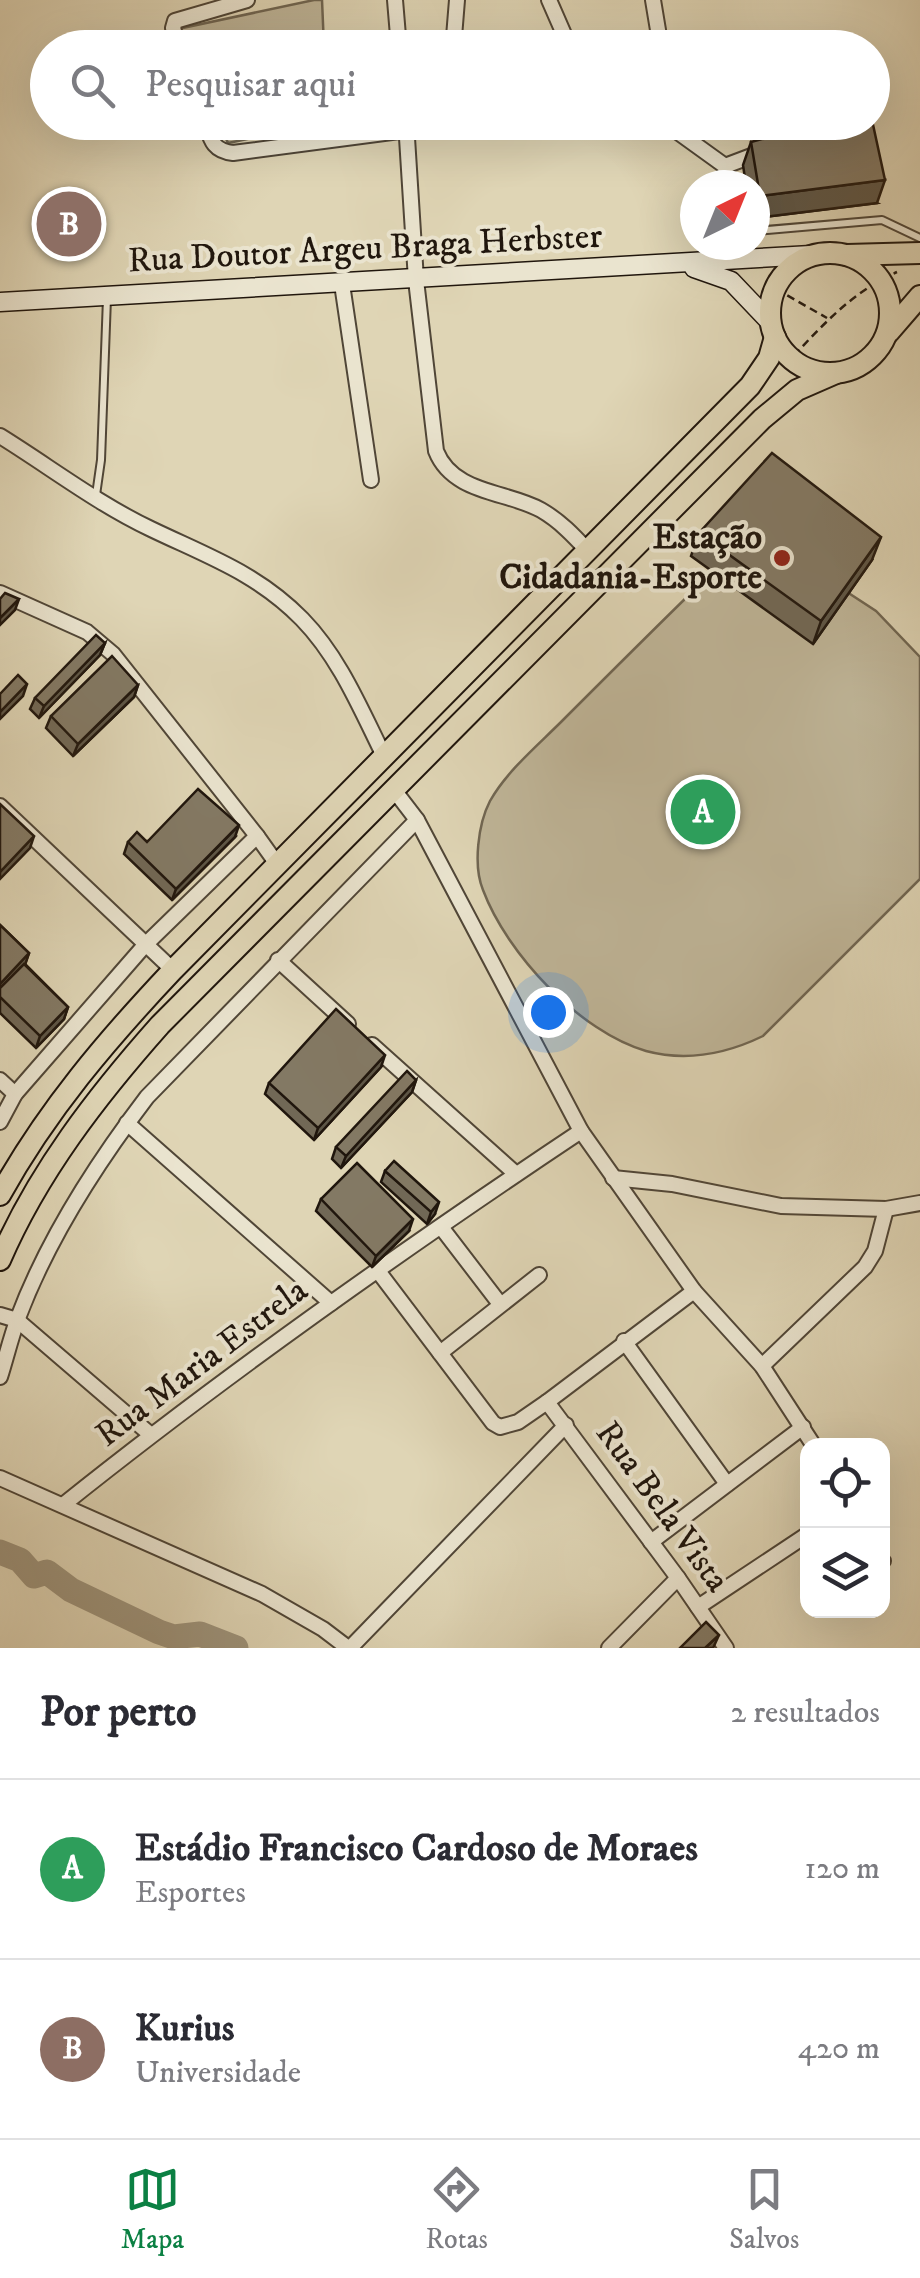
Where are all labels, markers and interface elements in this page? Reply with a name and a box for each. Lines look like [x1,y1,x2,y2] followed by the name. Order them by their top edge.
[30,30,890,140] search box
[65,58,120,113] icon: search
[145,61,356,109] text: Pesquisar aqui
[680,170,770,260] north arrow
[36,186,102,262] pin: B
[127,215,603,283] street label: Rua Doutor Argeu Braga Herbster
[499,516,763,600] place label: Estação Cidadania-Esporte
[771,547,793,569] marker: Estação Cidadania-Esporte
[670,774,736,850] pin: A
[523,987,574,1038] your location
[87,1269,317,1457] street label: Rua Maria Estrela
[585,1413,739,1601] street label: Rua Bela Vista
[800,1438,890,1618] map controls
[800,1438,890,1528] button: locate
[800,1528,890,1618] button: layers
[40,1687,197,1739] text: Por perto
[731,1693,880,1733] text: 2 resultados
[135,1825,698,1873] text: Estádio Francisco Cardoso de Moraes
[62,1849,83,1889] text: A
[804,1849,880,1889] text: 120 m
[135,1873,246,1913] text: Esportes
[135,2005,235,2053] text: Kurius
[62,2029,83,2069] text: B
[798,2029,880,2069] text: 420 m
[135,2053,301,2093] text: Universidade
[121,2162,184,2257] tab: Mapa
[426,2162,488,2257] tab: Rotas
[729,2162,799,2257] tab: Salvos

